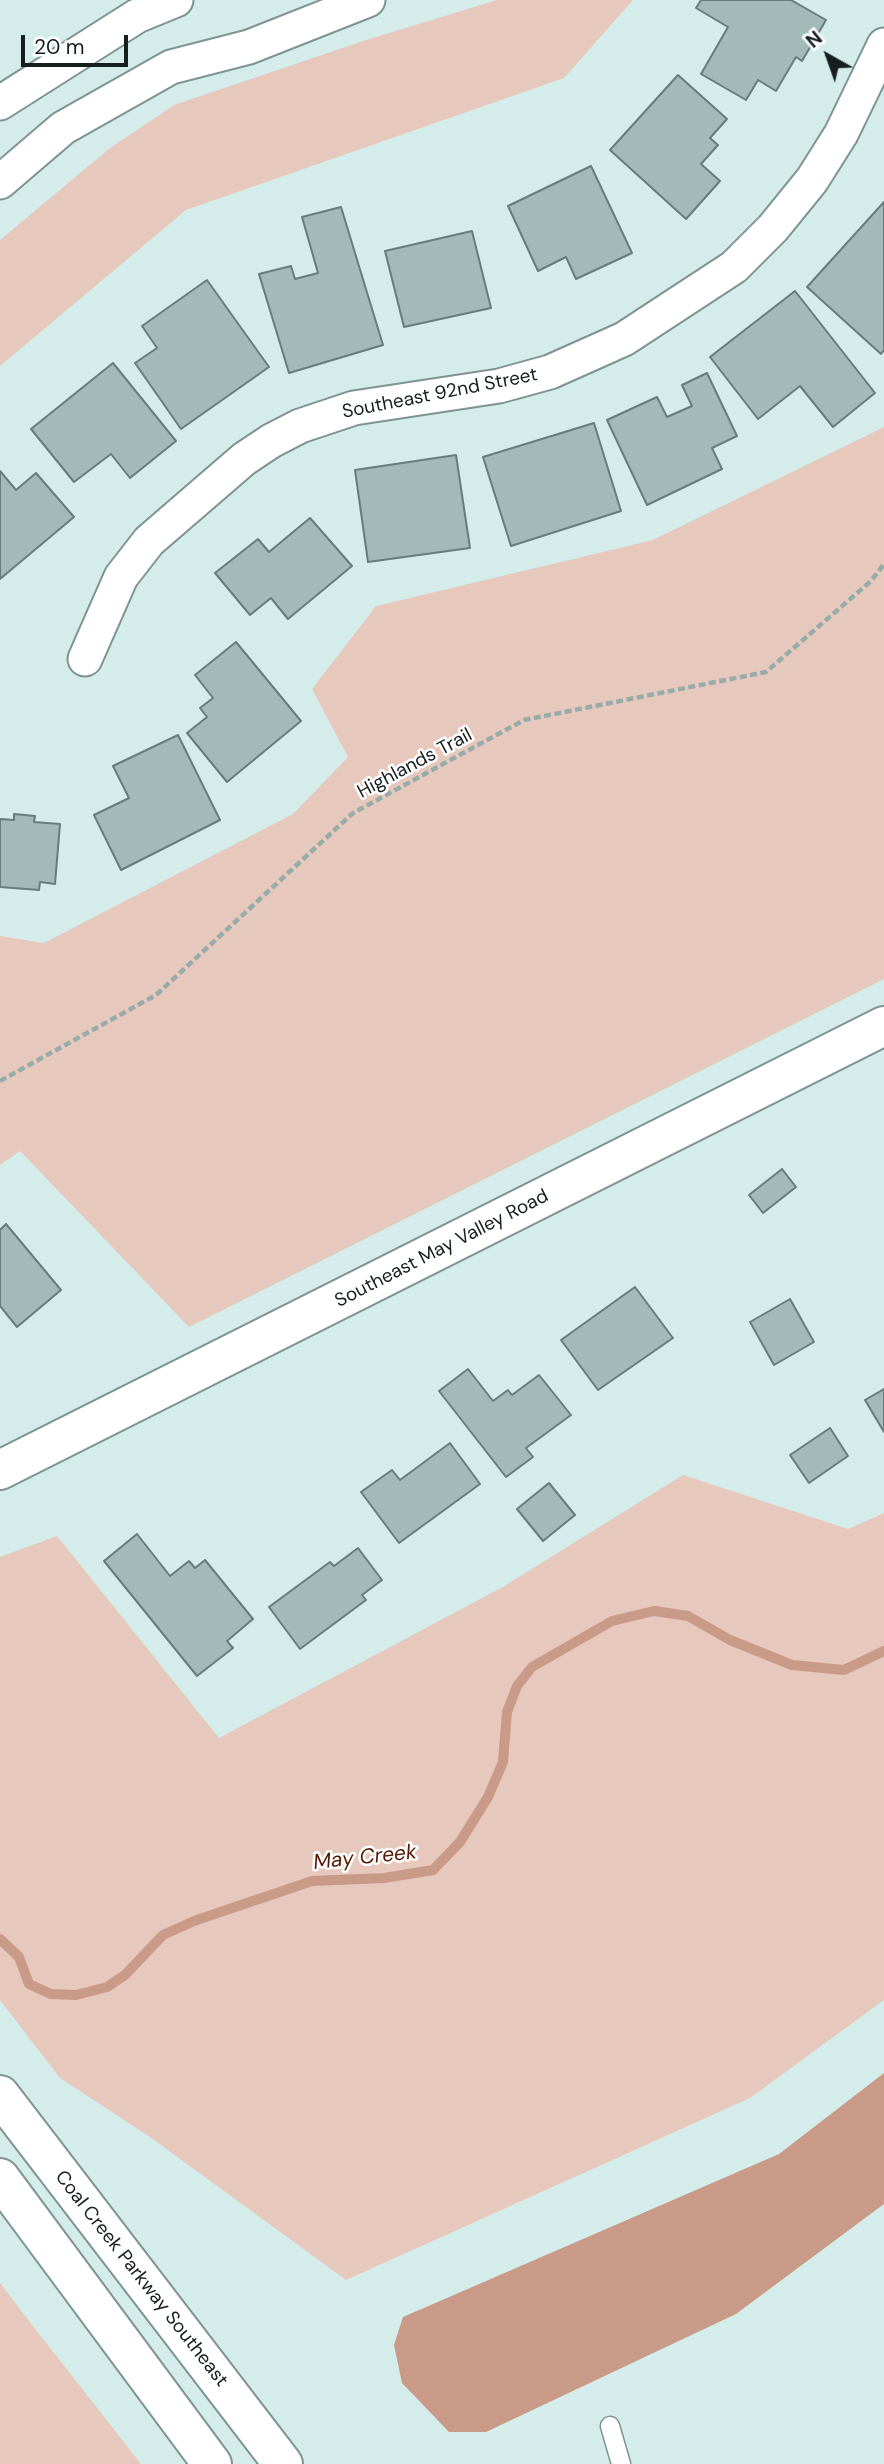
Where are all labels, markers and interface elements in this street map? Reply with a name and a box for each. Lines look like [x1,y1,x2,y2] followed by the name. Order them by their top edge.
[24,21,131,65] scale bar
[793,21,863,91] north arrow
[801,26,828,54] text: N
[34,33,85,61] text: 20 m
[340,364,540,424] street label: Southeast 92nd Street
[354,724,476,804] street label: Highlands Trail
[331,1185,553,1313] street label: Southeast May Valley Road
[312,1840,418,1876] water label: May Creek
[50,2167,232,2391] street label: Coal Creek Parkway Southeast

